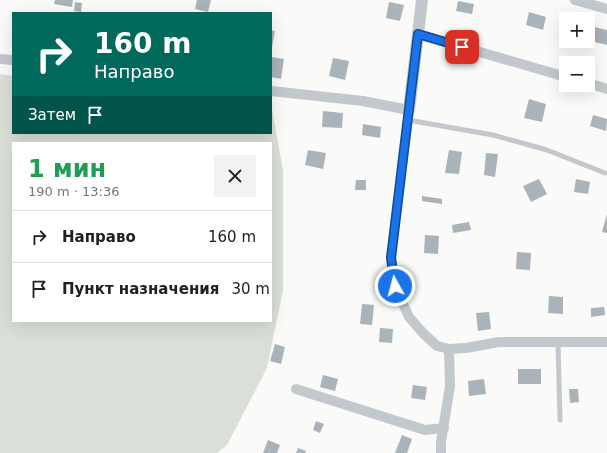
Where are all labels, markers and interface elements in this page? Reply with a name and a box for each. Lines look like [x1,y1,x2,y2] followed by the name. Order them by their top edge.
[559,12,595,92] map controls
[559,12,595,48] button: +
[94,27,191,60] text: 160 m
[28,28,80,80] icon: right
[445,30,479,64] pin
[451,36,473,58] icon: arrive
[559,56,595,92] button: −
[94,61,174,82] text: Направо
[84,104,106,126] icon: arrive
[28,106,76,124] text: Затем
[28,155,106,183] text: 1 мин
[214,155,256,197] button: close
[28,184,119,199] text: 190 m · 13:36
[28,226,50,248] icon: right
[62,228,136,246] text: Направо
[208,228,256,246] text: 160 m
[374,265,416,307] position arrow
[28,278,50,300] icon: arrive
[62,280,219,298] text: Пункт назначения
[231,280,270,298] text: 30 m

